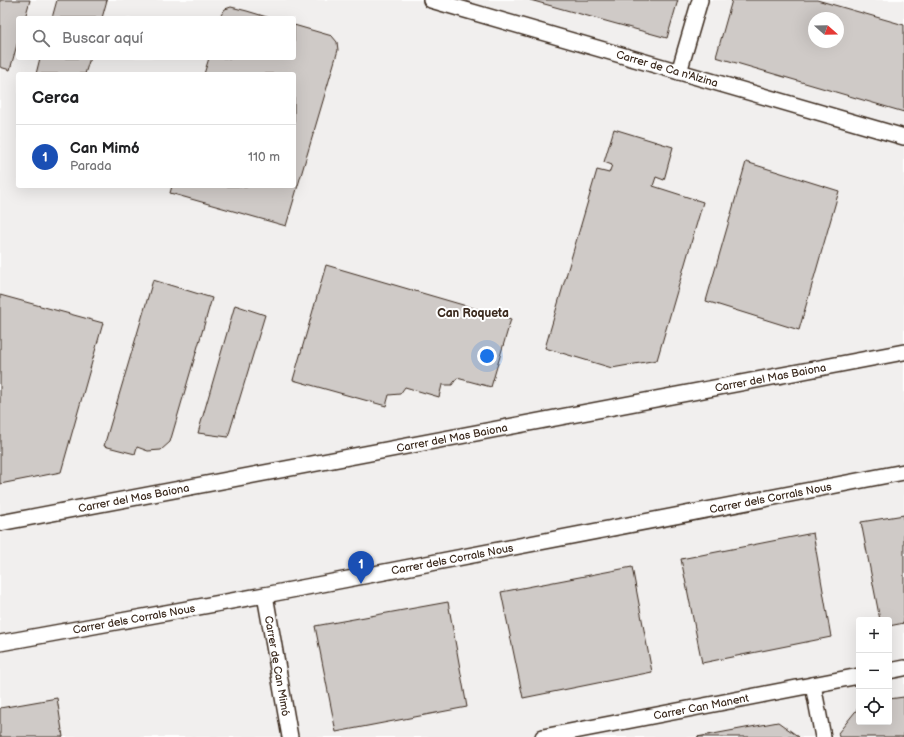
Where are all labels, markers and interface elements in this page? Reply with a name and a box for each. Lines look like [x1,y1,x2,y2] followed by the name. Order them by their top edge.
[808,12,844,48] north arrow
[16,16,296,60] search box
[30,27,52,49] icon: search
[62,29,143,48] text: Buscar aquí
[615,48,720,89] street label: Carrer de Ca n'Alzina
[32,88,79,108] text: Cerca
[70,139,140,158] text: Can Mimó
[42,149,48,165] text: 1
[248,149,280,165] text: 110 m
[70,158,112,174] text: Parada
[437,306,509,321] district label: Can Roqueta
[477,346,497,366] your location
[714,360,827,394] street label: Carrer del Mas Baiona
[395,421,509,454] street label: Carrer del Mas Baiona
[708,480,833,516] street label: Carrer dels Corrals Nous
[77,481,190,515] street label: Carrer del Mas Baiona
[390,541,515,577] street label: Carrer dels Corrals Nous
[348,551,374,584] pin: 1
[72,601,197,636] street label: Carrer dels Corrals Nous
[262,615,293,717] street label: Carrer de Can Mimó
[856,617,892,725] map controls
[856,617,892,653] button: +
[856,653,892,689] button: −
[856,689,892,725] button: locate
[652,691,750,722] street label: Carrer Can Manent

